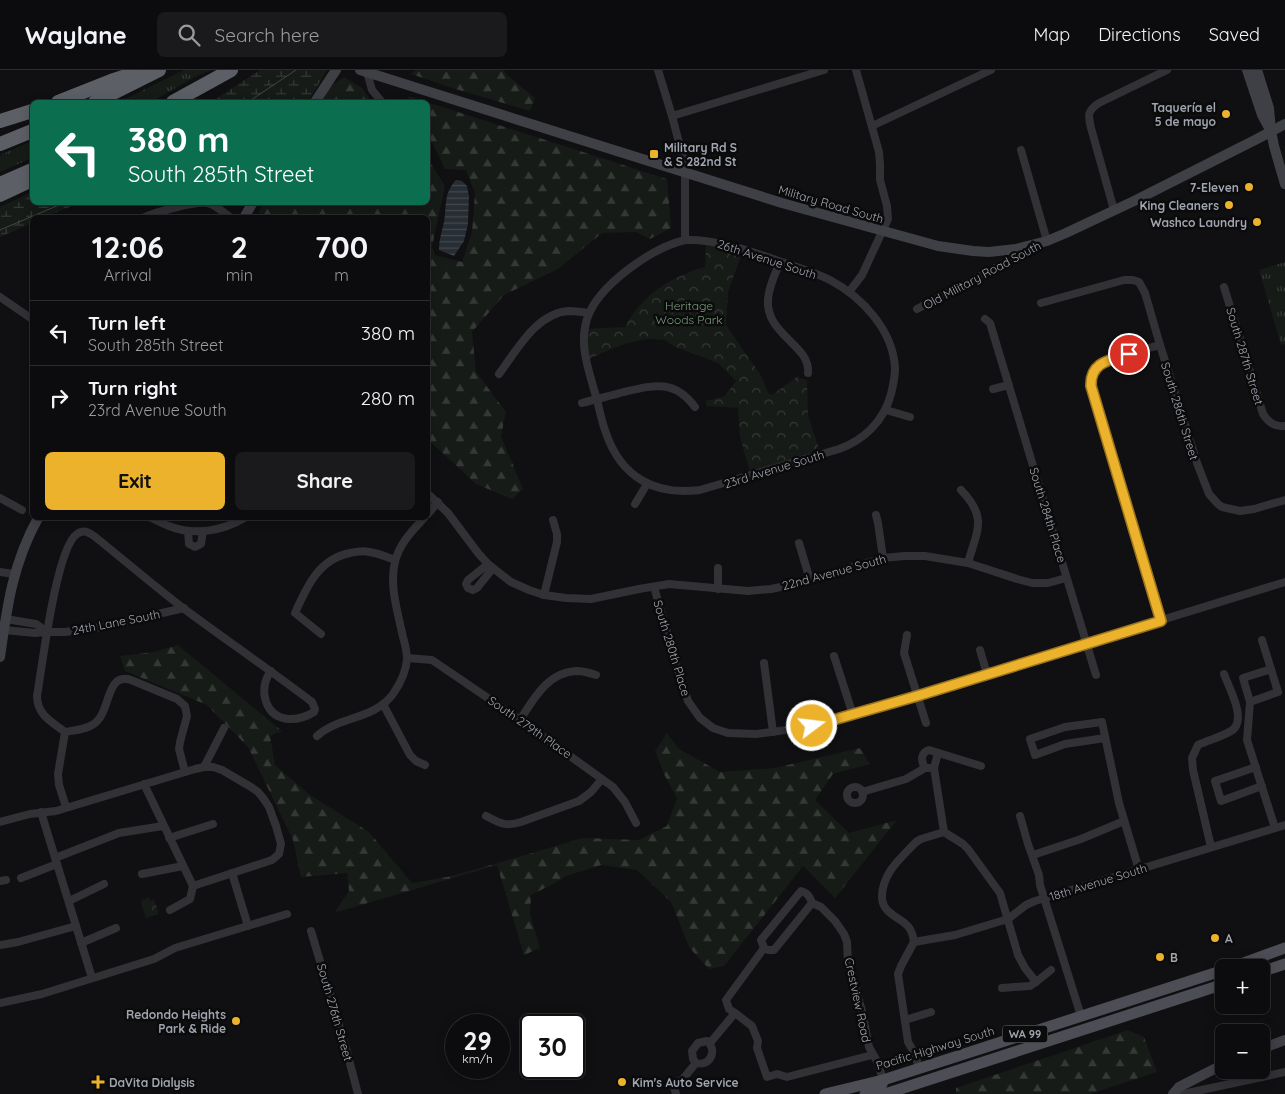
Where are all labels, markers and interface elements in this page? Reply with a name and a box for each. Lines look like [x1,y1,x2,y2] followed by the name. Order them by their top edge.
[157,12,507,57] search box
[25,20,127,50] text: Waylane
[175,21,203,49] icon: search
[215,23,319,47] text: Search here
[1033,23,1070,46] text: Map
[1098,23,1181,46] text: Directions
[1209,23,1260,46] text: Saved
[1151,100,1217,129] place label: Taquería el 5 de mayo
[1220,108,1232,120] marker: Taquería el 5 de mayo
[128,117,230,161] text: 380 m
[45,120,110,185] icon: left
[664,140,737,169] place label: Military Rd S & S 282nd St
[648,148,660,160] marker: Military Rd S & S 282nd St
[128,160,314,188] text: South 285th Street
[1190,180,1239,195] place label: 7-Eleven
[1243,181,1255,193] marker: 7-Eleven
[777,182,885,226] street label: Military Road South
[1140,198,1219,213] place label: King Cleaners
[1223,199,1235,211] marker: King Cleaners
[1150,215,1247,230] place label: Washco Laundry
[1251,216,1263,228] marker: Washco Laundry
[92,228,164,266] text: 12:06
[231,228,248,266] text: 2
[315,228,368,266] text: 700
[716,236,818,282] street label: 26th Avenue South
[921,238,1043,312] street label: Old Military Road South
[104,265,152,285] text: Arrival
[226,265,253,285] text: min
[334,265,349,285] text: m
[655,298,723,327] park label: Heritage Woods Park
[1223,306,1267,406] street label: South 287th Street
[88,311,166,335] text: Turn left
[45,319,73,347] icon: left
[361,321,415,345] text: 380 m
[1108,333,1150,375] pin
[88,335,223,355] text: South 285th Street
[1115,340,1143,368] icon: arrive
[1158,360,1202,462] street label: South 286th Street
[88,376,177,400] text: Turn right
[45,384,73,412] icon: right
[360,386,415,410] text: 280 m
[88,400,226,420] text: 23rd Avenue South
[722,447,826,491] street label: 23rd Avenue South
[45,452,225,510] button: Exit
[235,452,415,510] button: Share
[1026,466,1070,565] street label: South 284th Place
[780,551,888,593] street label: 22nd Avenue South
[650,598,694,698] street label: South 280th Place
[71,606,161,638] street label: 24th Lane South
[485,693,575,762] street label: South 279th Place
[785,699,837,751] position arrow
[1047,860,1149,904] street label: 18th Avenue South
[1225,931,1233,946] place label: A
[1209,932,1221,944] marker: A
[1170,950,1178,965] place label: B
[1154,951,1166,963] marker: B
[842,956,874,1044] street label: Crestview Road
[1215,959,1270,1079] map controls
[1215,959,1270,1014] button: +
[314,962,356,1062] street label: South 276th Street
[126,1007,226,1036] place label: Redondo Heights Park & Ride
[520,1014,585,1079] speed limit sign: 30
[230,1015,242,1027] marker: Redondo Heights Park & Ride
[874,1023,996,1073] street label: Pacific Highway South
[1215,1024,1270,1079] button: −
[463,1025,492,1056] text: 29
[1002,1026,1048,1042] road number: WA 99
[462,1051,493,1066] text: km/h
[91,1075,105,1089] marker: DaVita Dialysis
[109,1075,195,1090] place label: DaVita Dialysis
[632,1075,739,1090] place label: Kim's Auto Service
[616,1076,628,1088] marker: Kim's Auto Service

